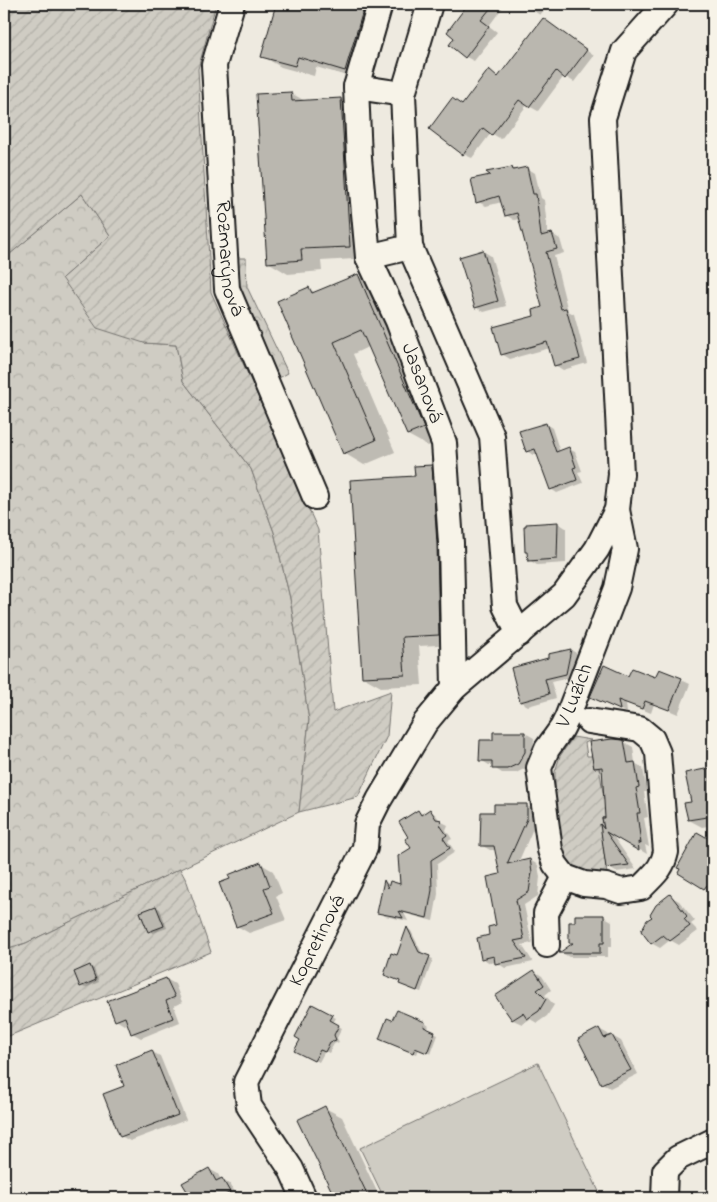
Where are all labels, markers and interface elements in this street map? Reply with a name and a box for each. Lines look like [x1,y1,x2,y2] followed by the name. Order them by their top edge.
[207,200,252,322] street label: Rozmarýnová
[393,339,450,428] street label: Jasanová
[549,659,601,734] street label: V Luzích
[282,889,354,992] street label: Kopretinová

